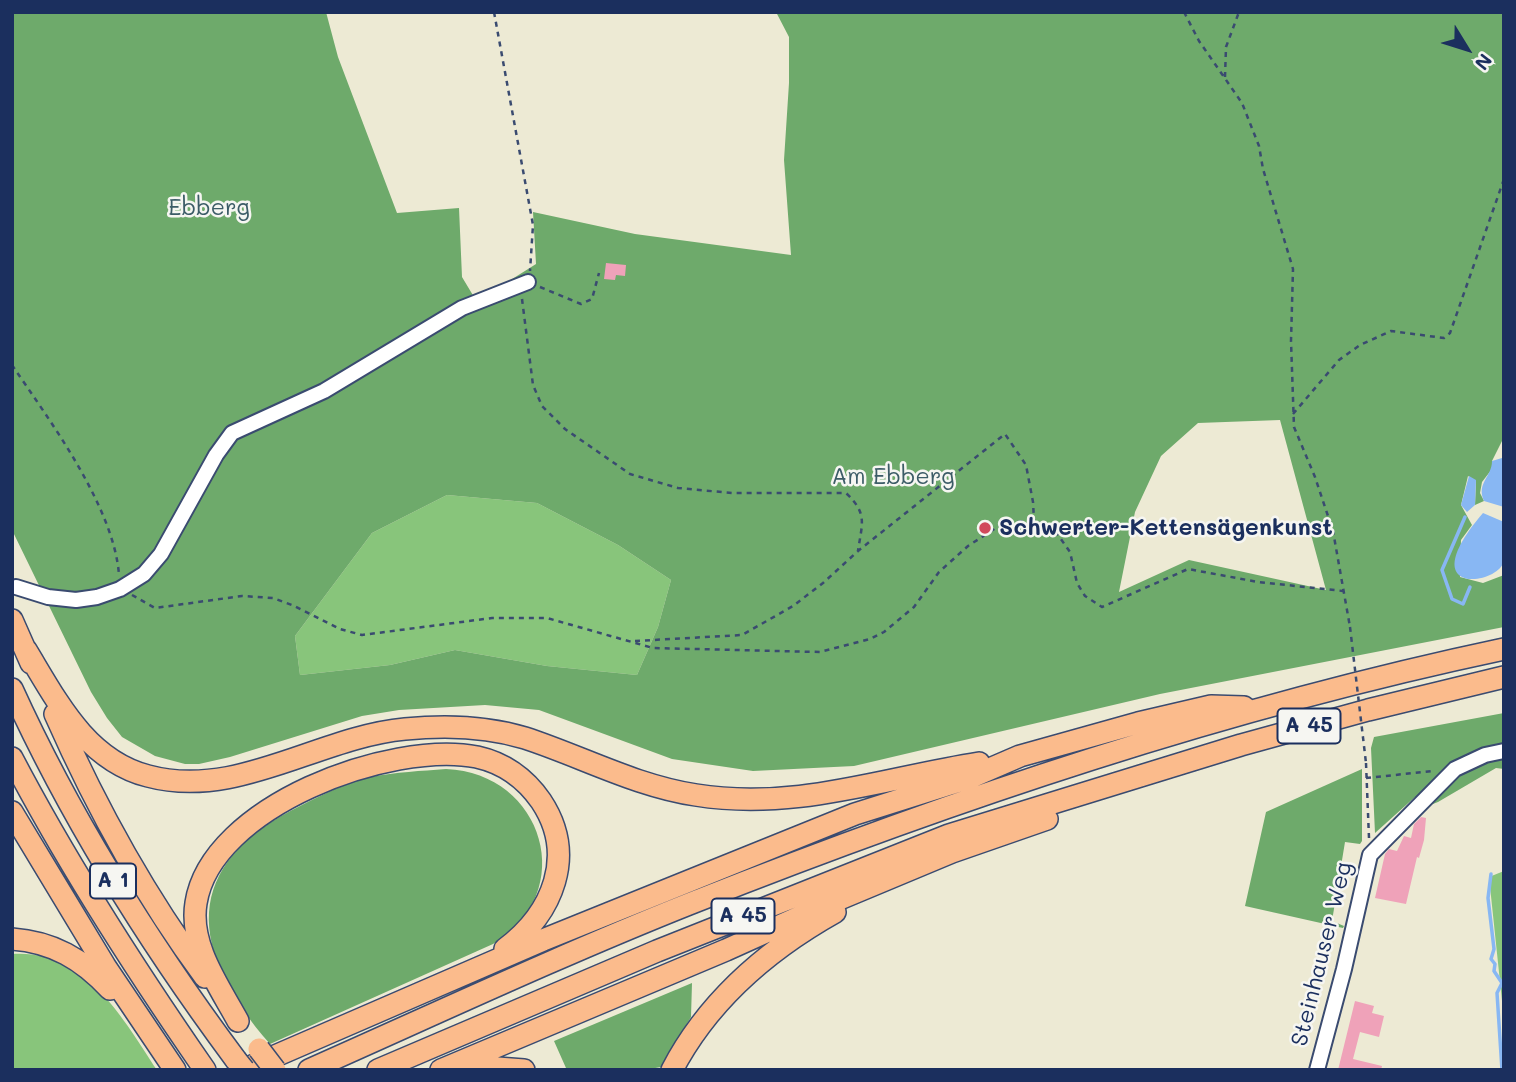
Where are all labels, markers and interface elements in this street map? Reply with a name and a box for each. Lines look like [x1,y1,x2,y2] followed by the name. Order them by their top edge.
[1432,14,1502,84] north arrow
[1470,49,1498,76] text: N
[168,194,250,222] park label: Ebberg
[831,463,955,491] park label: Am Ebberg
[999,514,1333,542] place label: Schwerter-Kettensägenkunst
[977,520,993,536] marker: Schwerter-Kettensägenkunst
[1278,708,1340,744] road number: A 45
[1286,859,1358,1049] street label: Steinhauser Weg
[90,864,136,898] road number: A 1
[712,898,774,934] road number: A 45

